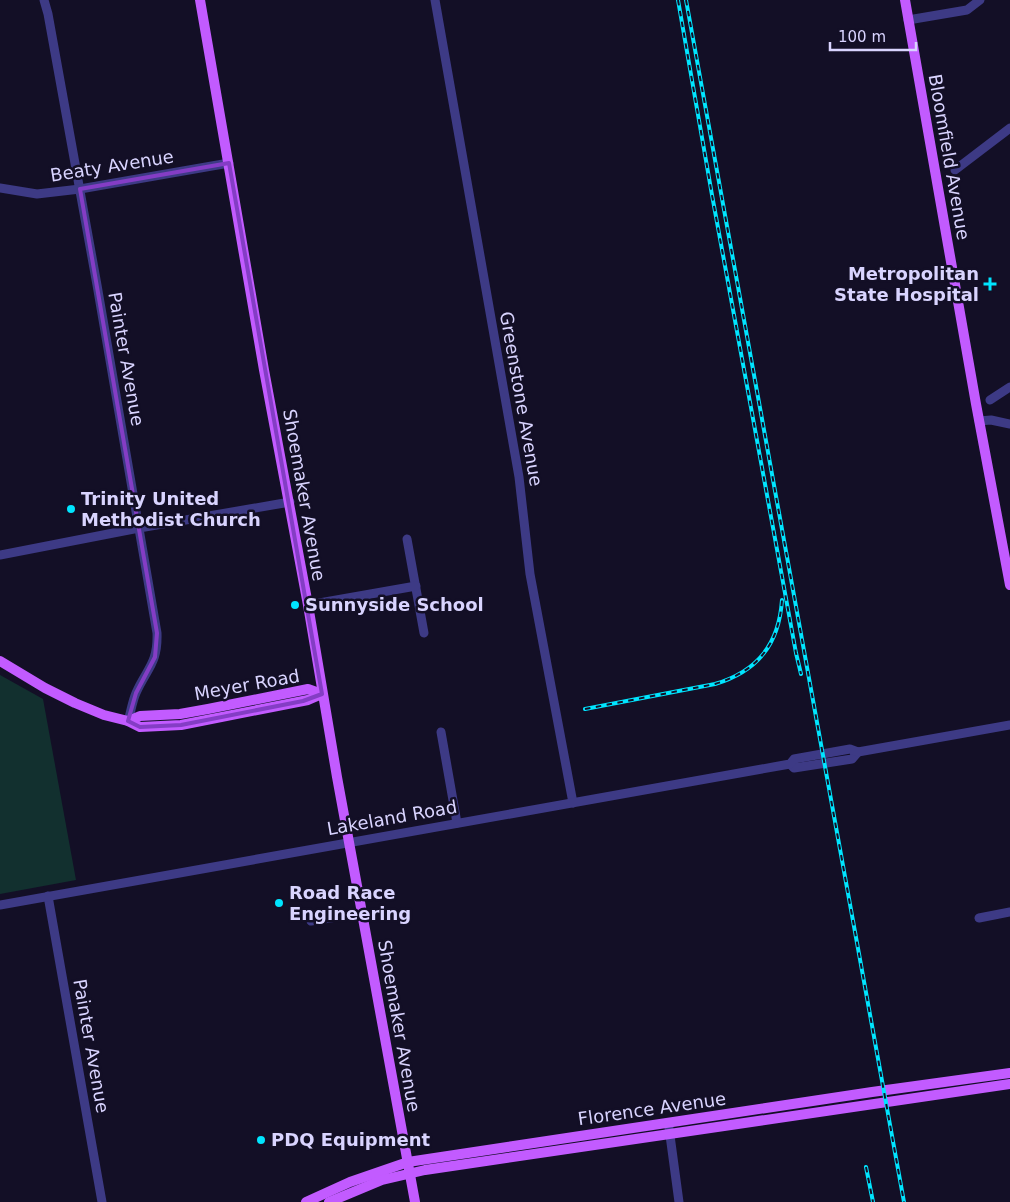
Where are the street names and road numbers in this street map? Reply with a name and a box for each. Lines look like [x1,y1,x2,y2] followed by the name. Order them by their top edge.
[925,72,974,242] street label: Bloomfield Avenue
[49,145,175,186] street label: Beaty Avenue
[104,290,149,428] street label: Painter Avenue
[496,310,547,488] street label: Greenstone Avenue
[279,407,330,583] street label: Shoemaker Avenue
[193,665,301,704] street label: Meyer Road
[325,796,459,839] street label: Lakeland Road
[374,938,425,1114] street label: Shoemaker Avenue
[69,977,114,1115] street label: Painter Avenue
[576,1088,727,1129] street label: Florence Avenue

